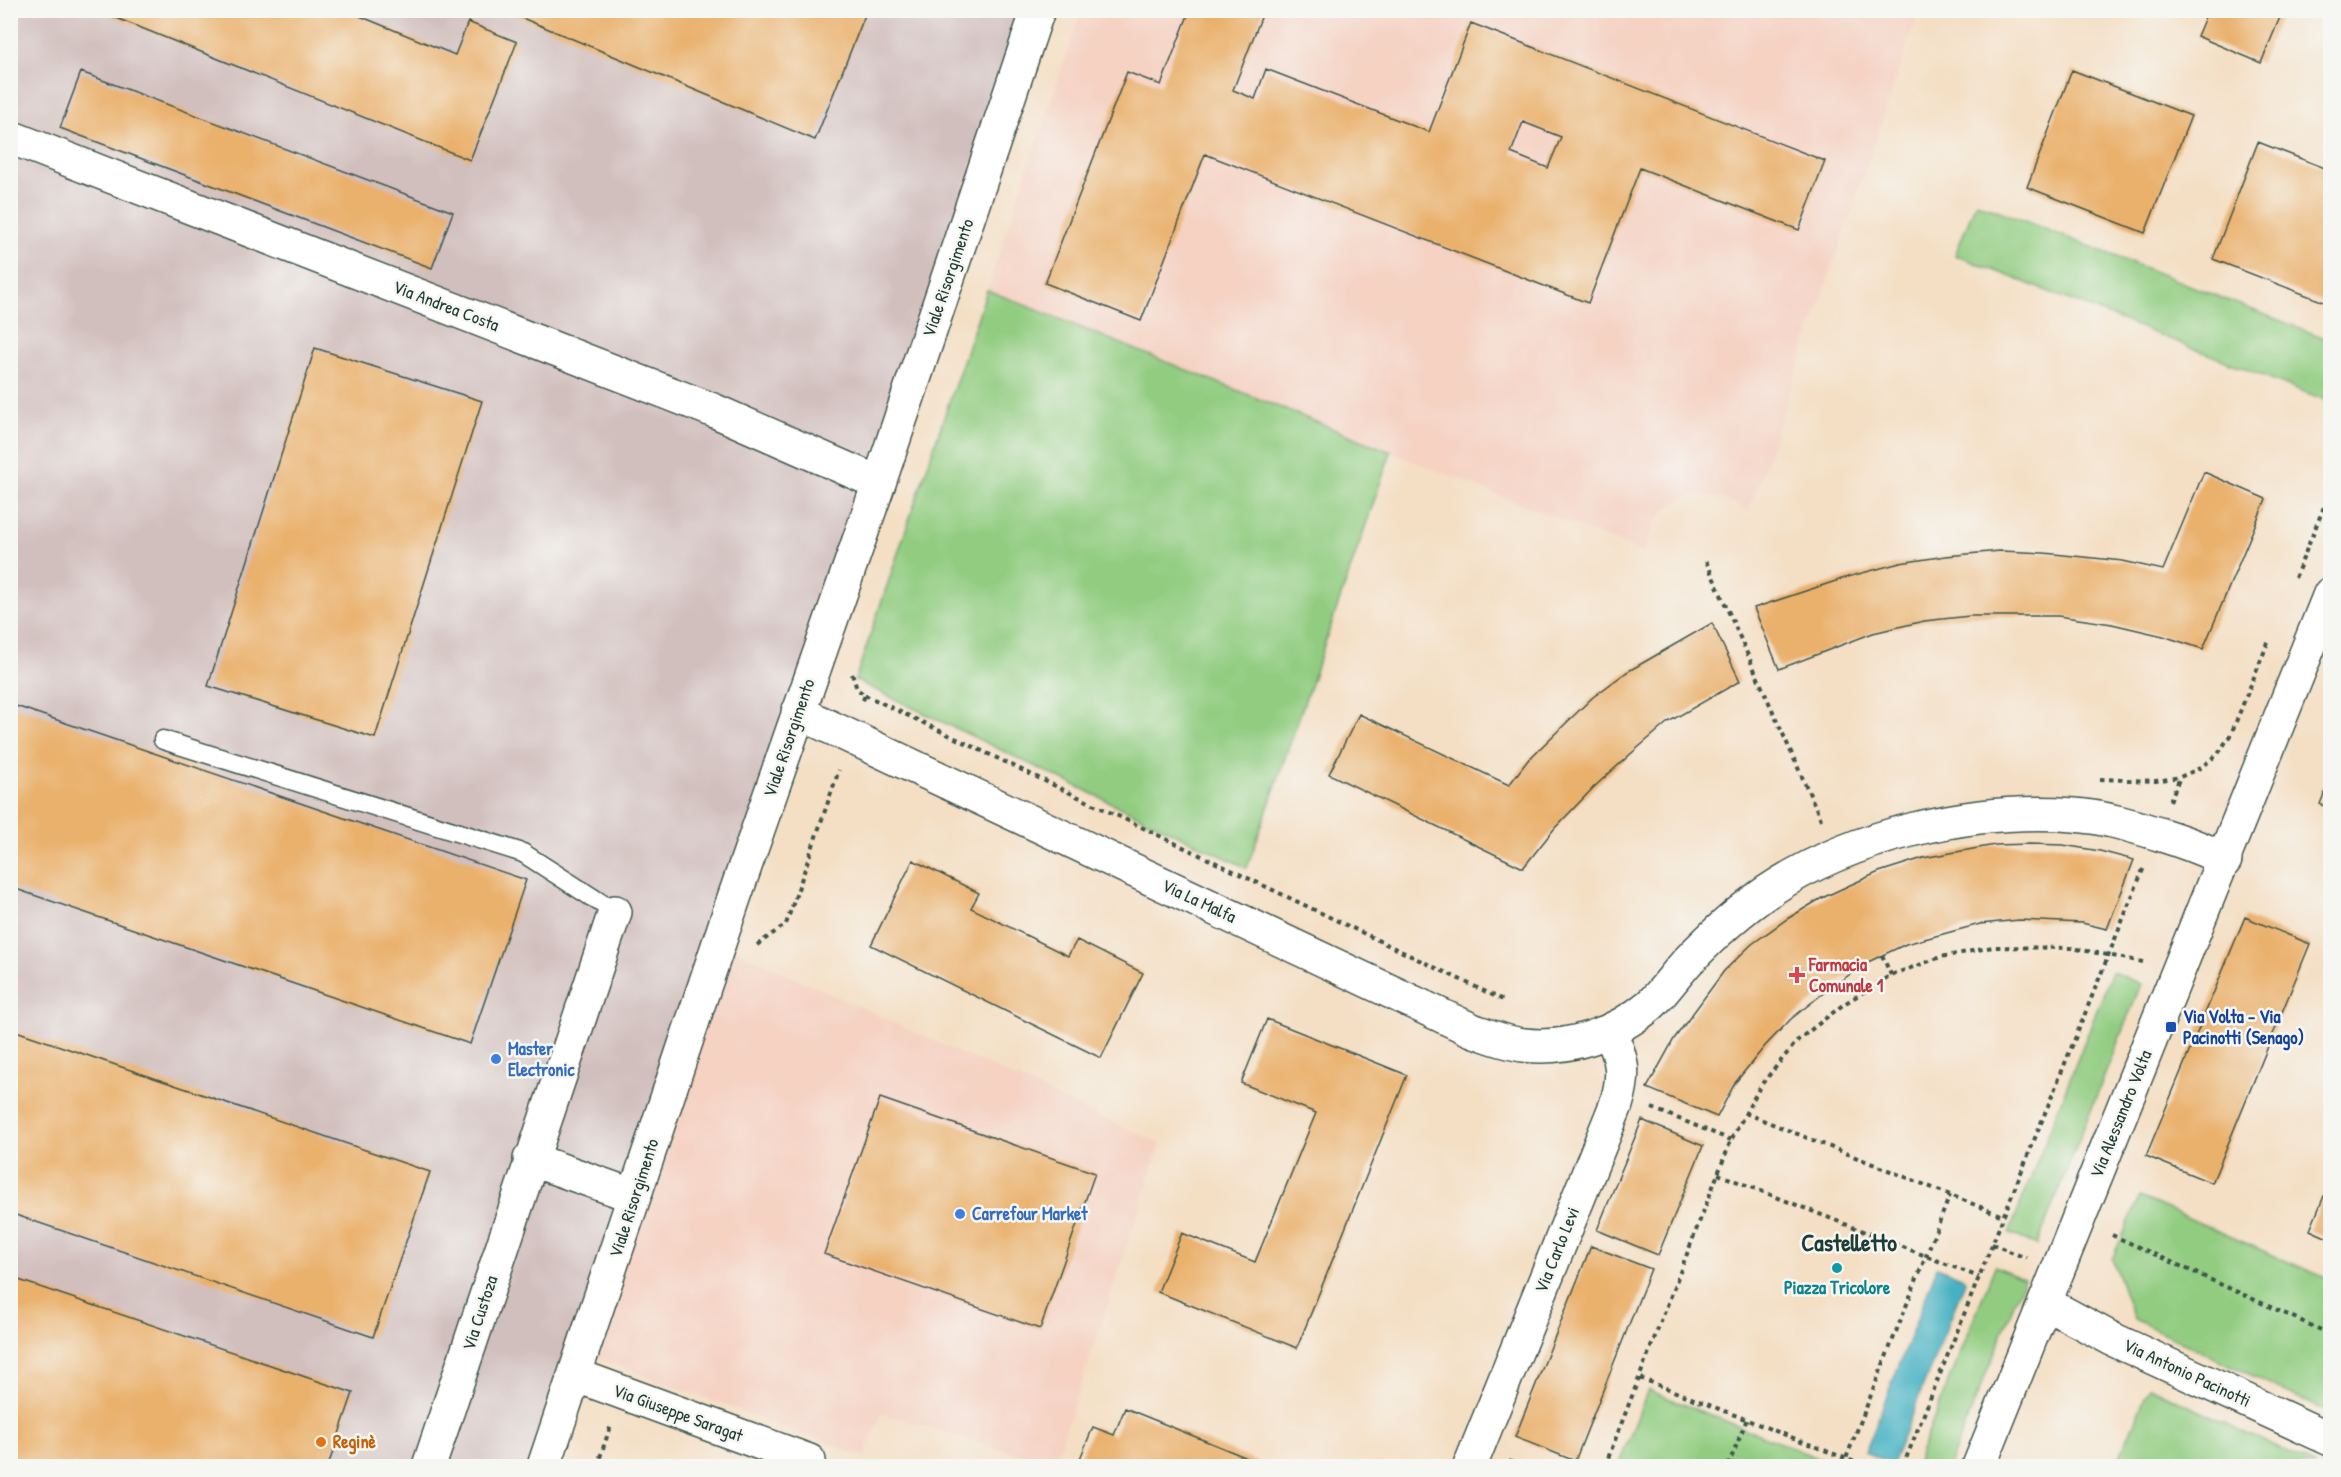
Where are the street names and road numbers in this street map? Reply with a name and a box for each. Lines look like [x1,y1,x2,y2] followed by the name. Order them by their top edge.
[916,215,979,340] street label: Viale Risorgimento
[389,274,503,337] street label: Via Andrea Costa
[757,675,820,800] street label: Viale Risorgimento
[1158,872,1240,929] street label: Via La Malfa
[2083,1046,2158,1181] street label: Via Alessandro Volta
[603,1135,665,1261] street label: Viale Risorgimento
[1528,1203,1585,1296] street label: Via Carlo Levi
[456,1272,503,1354] street label: Via Custoza
[2119,1332,2255,1413] street label: Via Antonio Pacinotti
[610,1377,747,1448] street label: Via Giuseppe Saragat

